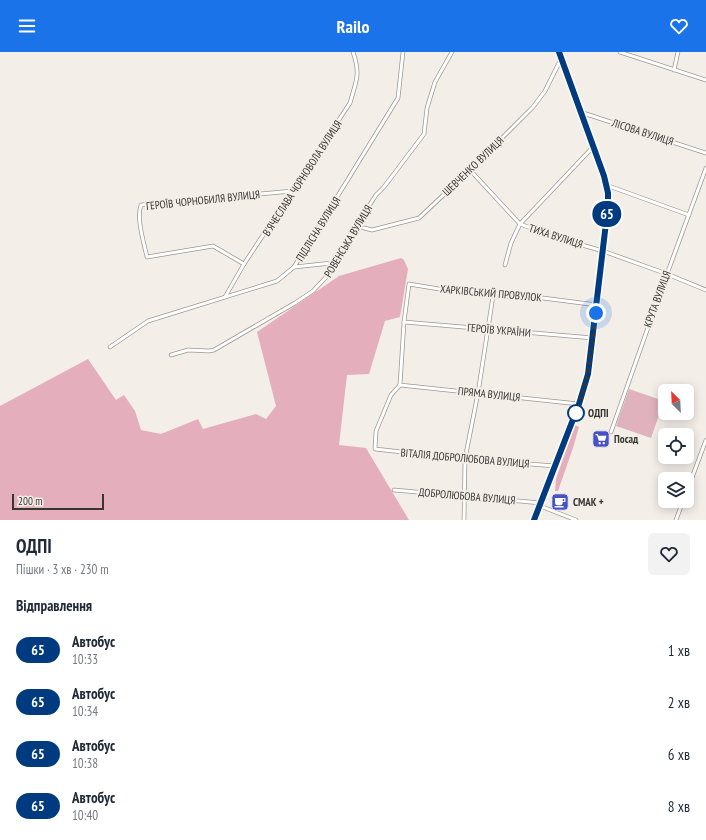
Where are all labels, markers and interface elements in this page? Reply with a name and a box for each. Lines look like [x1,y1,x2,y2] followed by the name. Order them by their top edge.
[16,15,38,37] icon: menu
[337,15,369,38] text: Railo
[668,15,690,37] icon: heart
[609,115,676,149] street label: ЛІСОВА ВУЛИЦЯ
[259,117,345,239] street label: В'ЯЧЕСЛАВА ЧОРНОВОЛА ВУЛИЦЯ
[439,133,507,199] street label: ШЕВЧЕНКО ВУЛИЦЯ
[145,187,261,213] street label: ГЕРОЇВ ЧОРНОБИЛЯ ВУЛИЦЯ
[293,194,343,264] street label: ПІДЛІСНА ВУЛИЦЯ
[589,201,625,227] line badge: 65
[321,202,375,280] street label: РОВЕНСЬКА ВУЛИЦЯ
[600,205,614,223] text: 65
[527,221,585,251] street label: ТИХА ВУЛИЦЯ
[640,269,674,329] street label: КРУТА ВУЛИЦЯ
[440,282,543,304] street label: ХАРКІВСЬКИЙ ПРОВУЛОК
[586,303,606,323] your location
[467,320,531,340] street label: ГЕРОЇВ УКРАЇНИ
[457,384,521,404] street label: ПРЯМА ВУЛИЦЯ
[658,384,694,420] north arrow
[658,384,694,508] map controls
[567,404,585,422] marker: ОДПІ
[588,406,609,420] place label: ОДПІ
[658,428,694,464] button: locate
[591,429,611,449] supermarket icon: Посад
[614,432,639,446] place label: Посад
[400,445,530,471] street label: ВІТАЛІЯ ДОБРОЛЮБОВА ВУЛИЦЯ
[658,472,694,508] button: layers
[418,485,516,507] street label: ДОБРОЛЮБОВА ВУЛИЦЯ
[12,492,104,511] scale bar
[550,492,570,512] cafe icon: СМАК +
[18,494,42,508] text: 200 m
[573,495,604,509] place label: СМАК +
[648,533,690,575] button: heart
[16,534,52,558] text: ОДПІ
[16,561,109,578] text: Пішки · 3 хв · 230 m
[16,596,92,615] text: Відправлення
[72,632,115,651] text: Автобус
[31,641,45,659] text: 65
[668,641,690,660] text: 1 хв
[72,651,98,668] text: 10:33
[72,684,115,703] text: Автобус
[31,693,45,711] text: 65
[668,693,690,712] text: 2 хв
[72,703,98,720] text: 10:34
[72,736,115,755] text: Автобус
[31,745,45,763] text: 65
[668,745,690,764] text: 6 хв
[72,755,98,772] text: 10:38
[72,788,115,807] text: Автобус
[31,797,45,815] text: 65
[668,797,690,816] text: 8 хв
[72,807,98,824] text: 10:40

